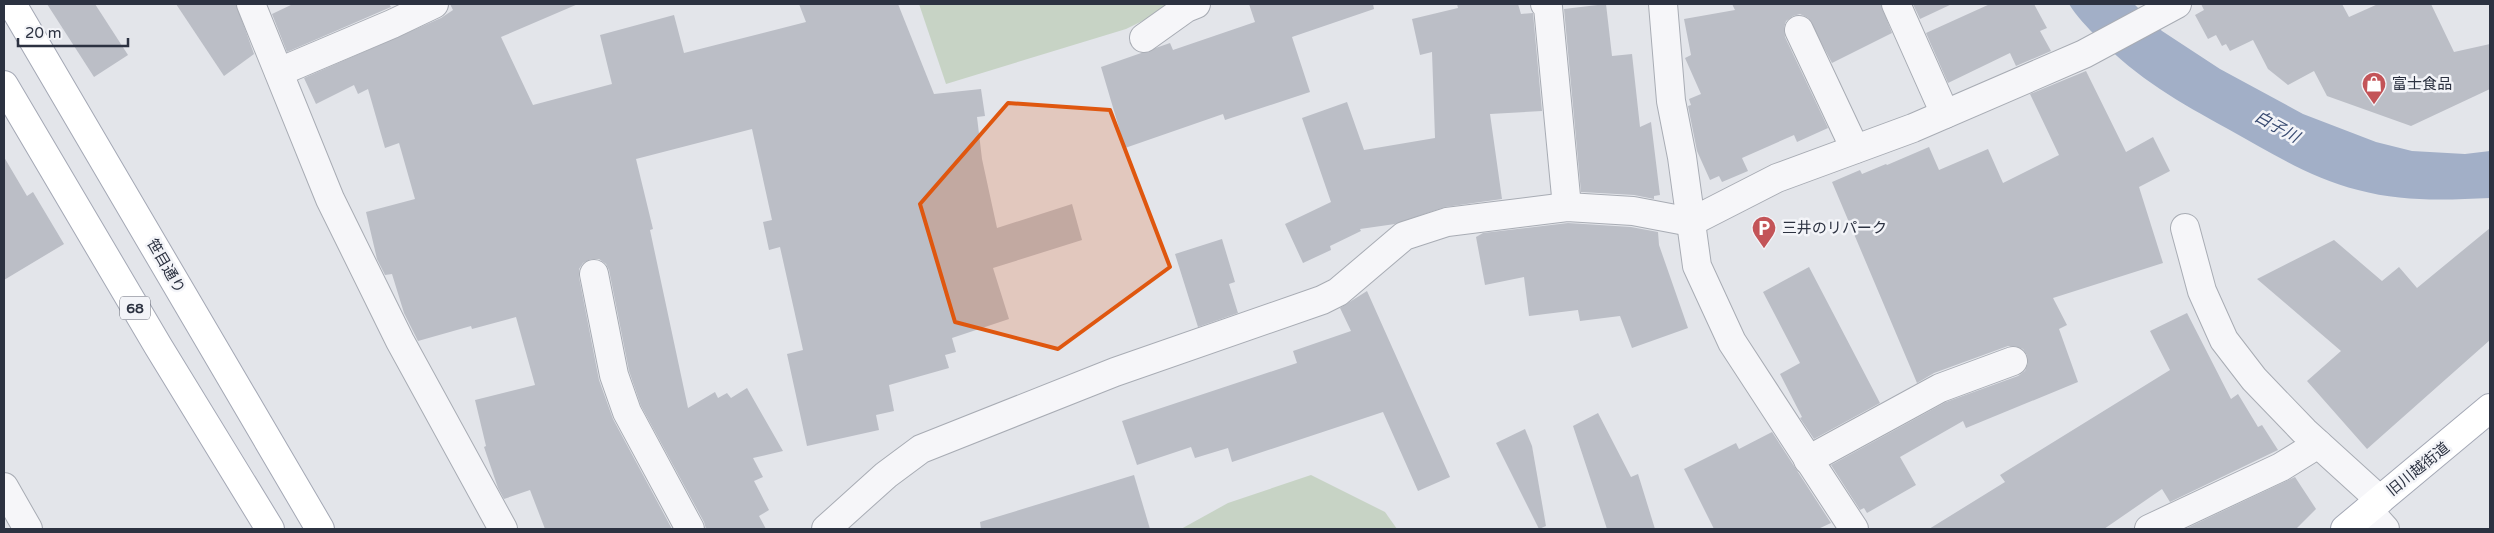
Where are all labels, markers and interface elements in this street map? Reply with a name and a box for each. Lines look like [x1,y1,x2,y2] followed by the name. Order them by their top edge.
[18,15,128,47] scale bar
[25,24,62,42] text: 20 m
[2361,71,2387,105] shop icon: 富士食品
[2392,75,2452,93] place label: 富士食品
[2251,107,2305,148] water label: 白子川
[1751,215,1777,249] parking icon: 三井のリパーク
[1782,219,1887,237] place label: 三井のリパーク
[143,236,189,296] street label: 笹目通り
[120,296,150,320] road number: 68
[2383,438,2453,500] street label: 旧川越街道

